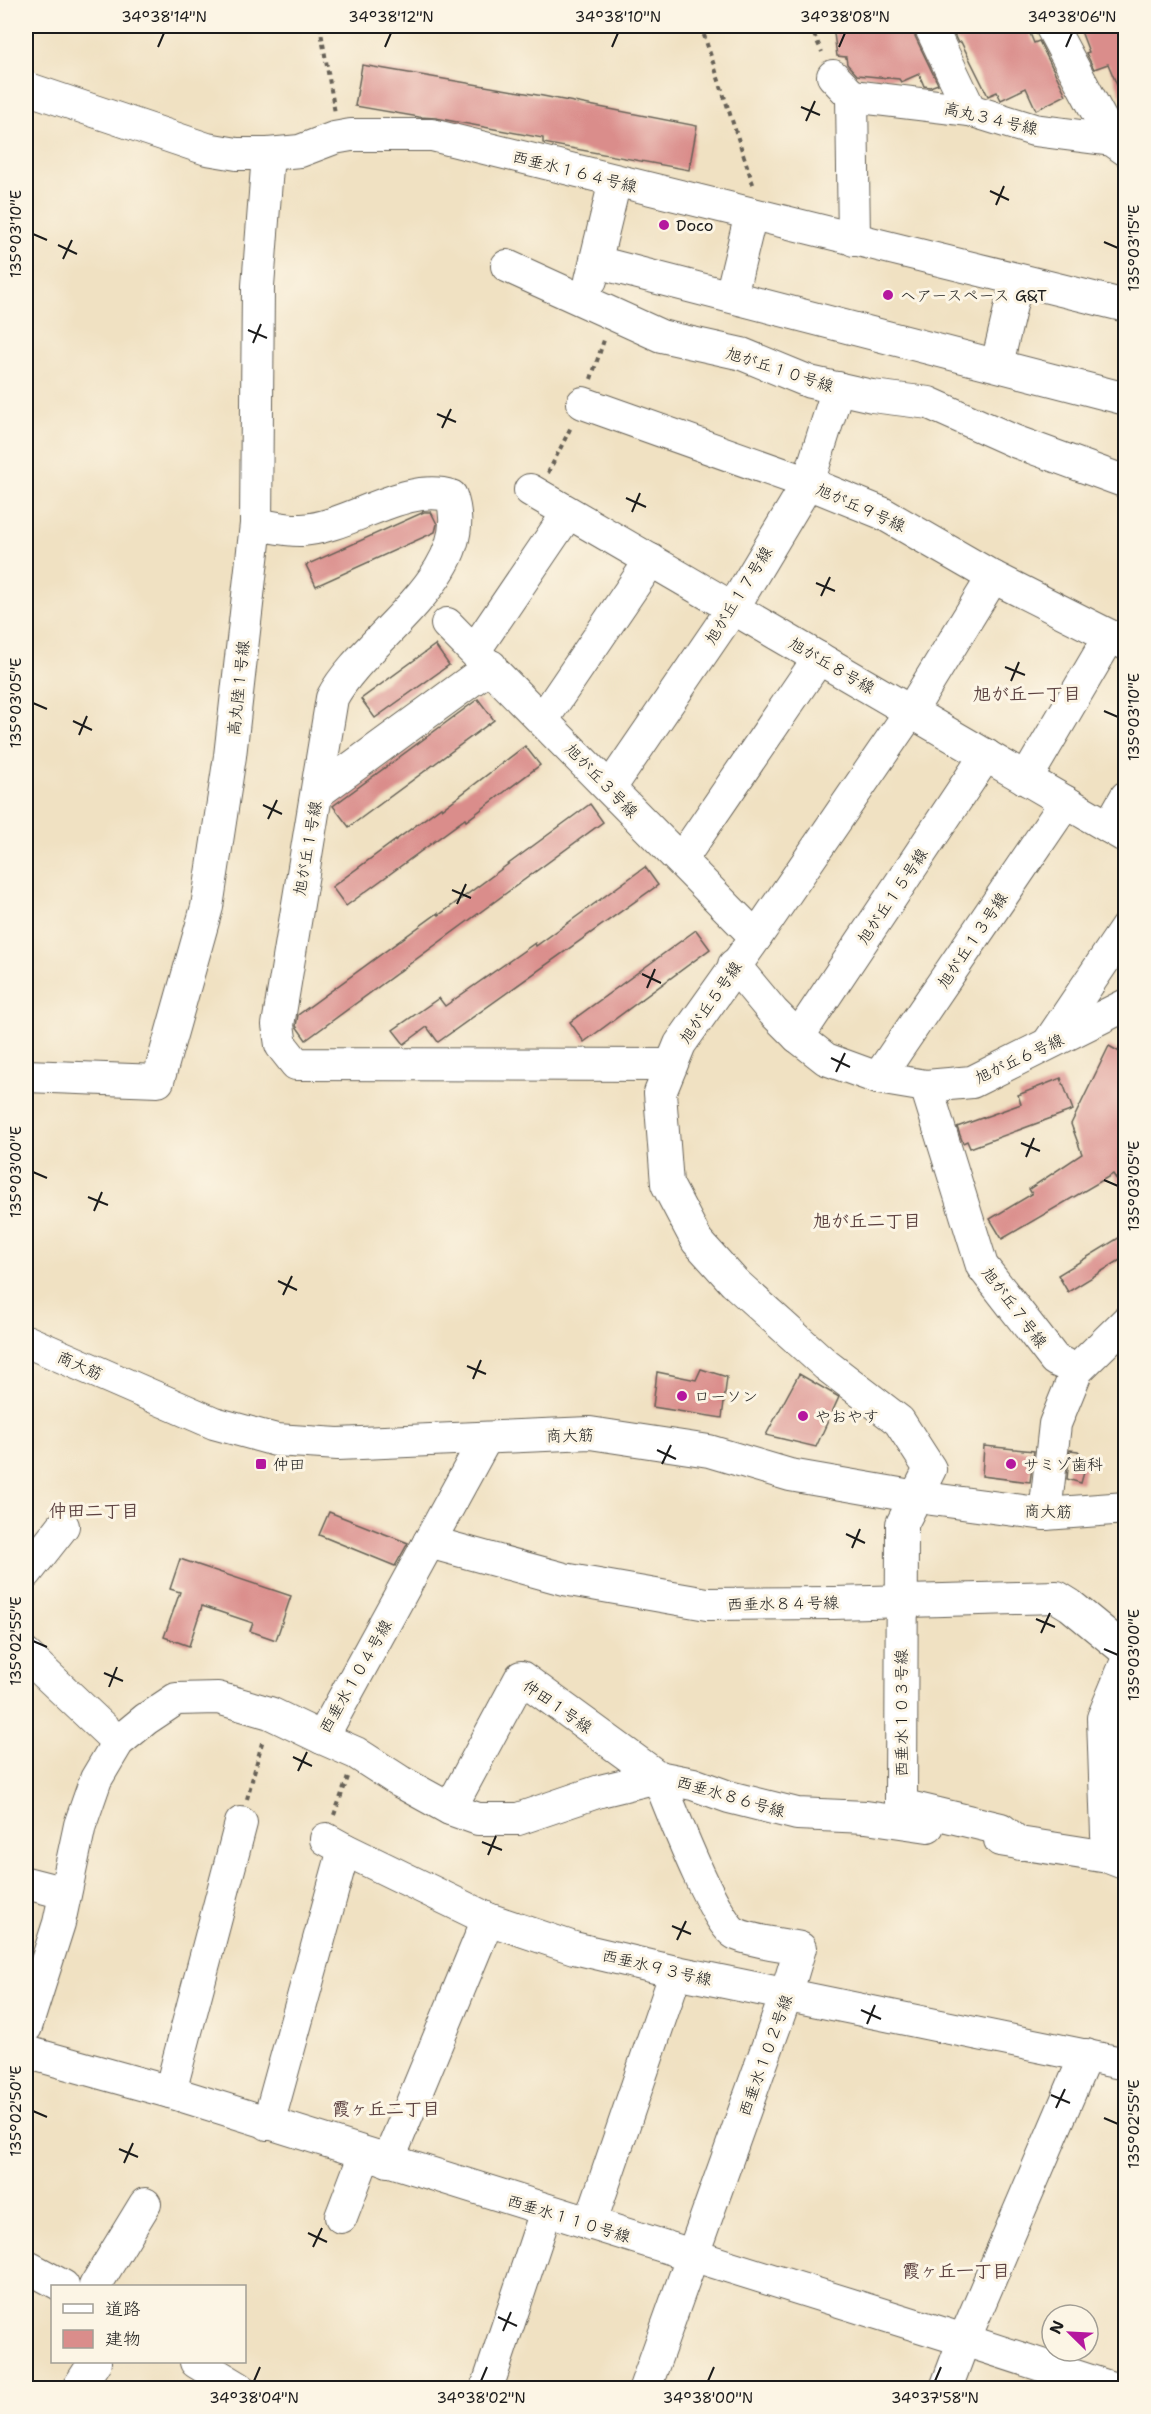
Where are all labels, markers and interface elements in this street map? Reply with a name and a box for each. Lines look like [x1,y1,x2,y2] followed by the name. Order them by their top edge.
[121,7,207,27] text: 34°38'14"N
[348,7,434,27] text: 34°38'12"N
[575,7,661,27] text: 34°38'10"N
[800,7,890,27] text: 34°38'08"N
[1027,7,1117,27] text: 34°38'06"N
[942,97,1040,140] street label: 高丸３４号線
[510,146,640,197] street label: 西垂水１６４号線
[6,190,26,278] text: 135°03'10"E
[1124,205,1144,291] text: 135°03'15"E
[676,215,713,236] place label: Doco
[657,218,671,232] marker: Doco
[900,285,1047,306] place label: ヘアースペース G&T
[881,288,895,302] marker: ヘアースペース G&T
[723,342,836,397] street label: 旭が丘１０号線
[813,478,909,537] street label: 旭が丘９号線
[700,542,777,648] street label: 旭が丘１７号線
[785,632,879,699] street label: 旭が丘８号線
[223,639,254,737] street label: 高丸陸１号線
[6,658,26,748] text: 135°03'05"E
[1124,673,1144,761] text: 135°03'10"E
[973,682,1081,706] district label: 旭が丘一丁目
[561,739,643,822] street label: 旭が丘３号線
[289,799,326,897] street label: 旭が丘１号線
[852,844,932,949] street label: 旭が丘１５号線
[932,888,1012,993] street label: 旭が丘１３号線
[674,957,747,1048] street label: 旭が丘５号線
[971,1029,1067,1088] street label: 旭が丘６号線
[6,1126,26,1218] text: 135°03'00"E
[1124,1141,1144,1231] text: 135°03'05"E
[813,1209,921,1233] district label: 旭が丘二丁目
[977,1263,1052,1352] street label: 旭が丘７号線
[54,1346,106,1385] street label: 商大筋
[694,1386,758,1407] place label: ローソン
[675,1389,689,1403] marker: ローソン
[815,1406,879,1427] place label: やおやす
[796,1409,810,1423] marker: やおやす
[546,1425,594,1446] street label: 商大筋
[273,1454,305,1475] place label: 仲田
[1023,1454,1103,1475] place label: サミゾ歯科
[254,1457,268,1471] marker: 仲田
[1004,1457,1018,1471] marker: サミゾ歯科
[49,1499,139,1523] district label: 仲田二丁目
[1024,1501,1072,1522] street label: 商大筋
[727,1592,839,1615] street label: 西垂水８４号線
[6,1596,26,1686] text: 135°02'55"E
[1124,1609,1144,1701] text: 135°03'00"E
[314,1616,397,1737] street label: 西垂水１０４号線
[891,1649,912,1777] street label: 西垂水１０３号線
[519,1675,597,1738] street label: 仲田１号線
[674,1771,788,1822] street label: 西垂水８６号線
[600,1945,714,1990] street label: 西垂水９３号線
[734,1991,797,2119] street label: 西垂水１０２号線
[6,2065,26,2157] text: 135°02'50"E
[1124,2079,1144,2169] text: 135°02'55"E
[332,2097,440,2121] district label: 霞ヶ丘二丁目
[505,2190,633,2247] street label: 西垂水１１０号線
[902,2259,1010,2283] district label: 霞ヶ丘一丁目
[51,2285,246,2363] legend
[105,2297,141,2321] text: 道路
[1040,2303,1100,2363] north arrow
[1045,2317,1069,2337] text: N
[105,2327,141,2351] text: 建物
[209,2388,299,2408] text: 34°38'04"N
[436,2388,526,2408] text: 34°38'02"N
[663,2388,753,2408] text: 34°38'00"N
[891,2388,979,2408] text: 34°37'58"N

